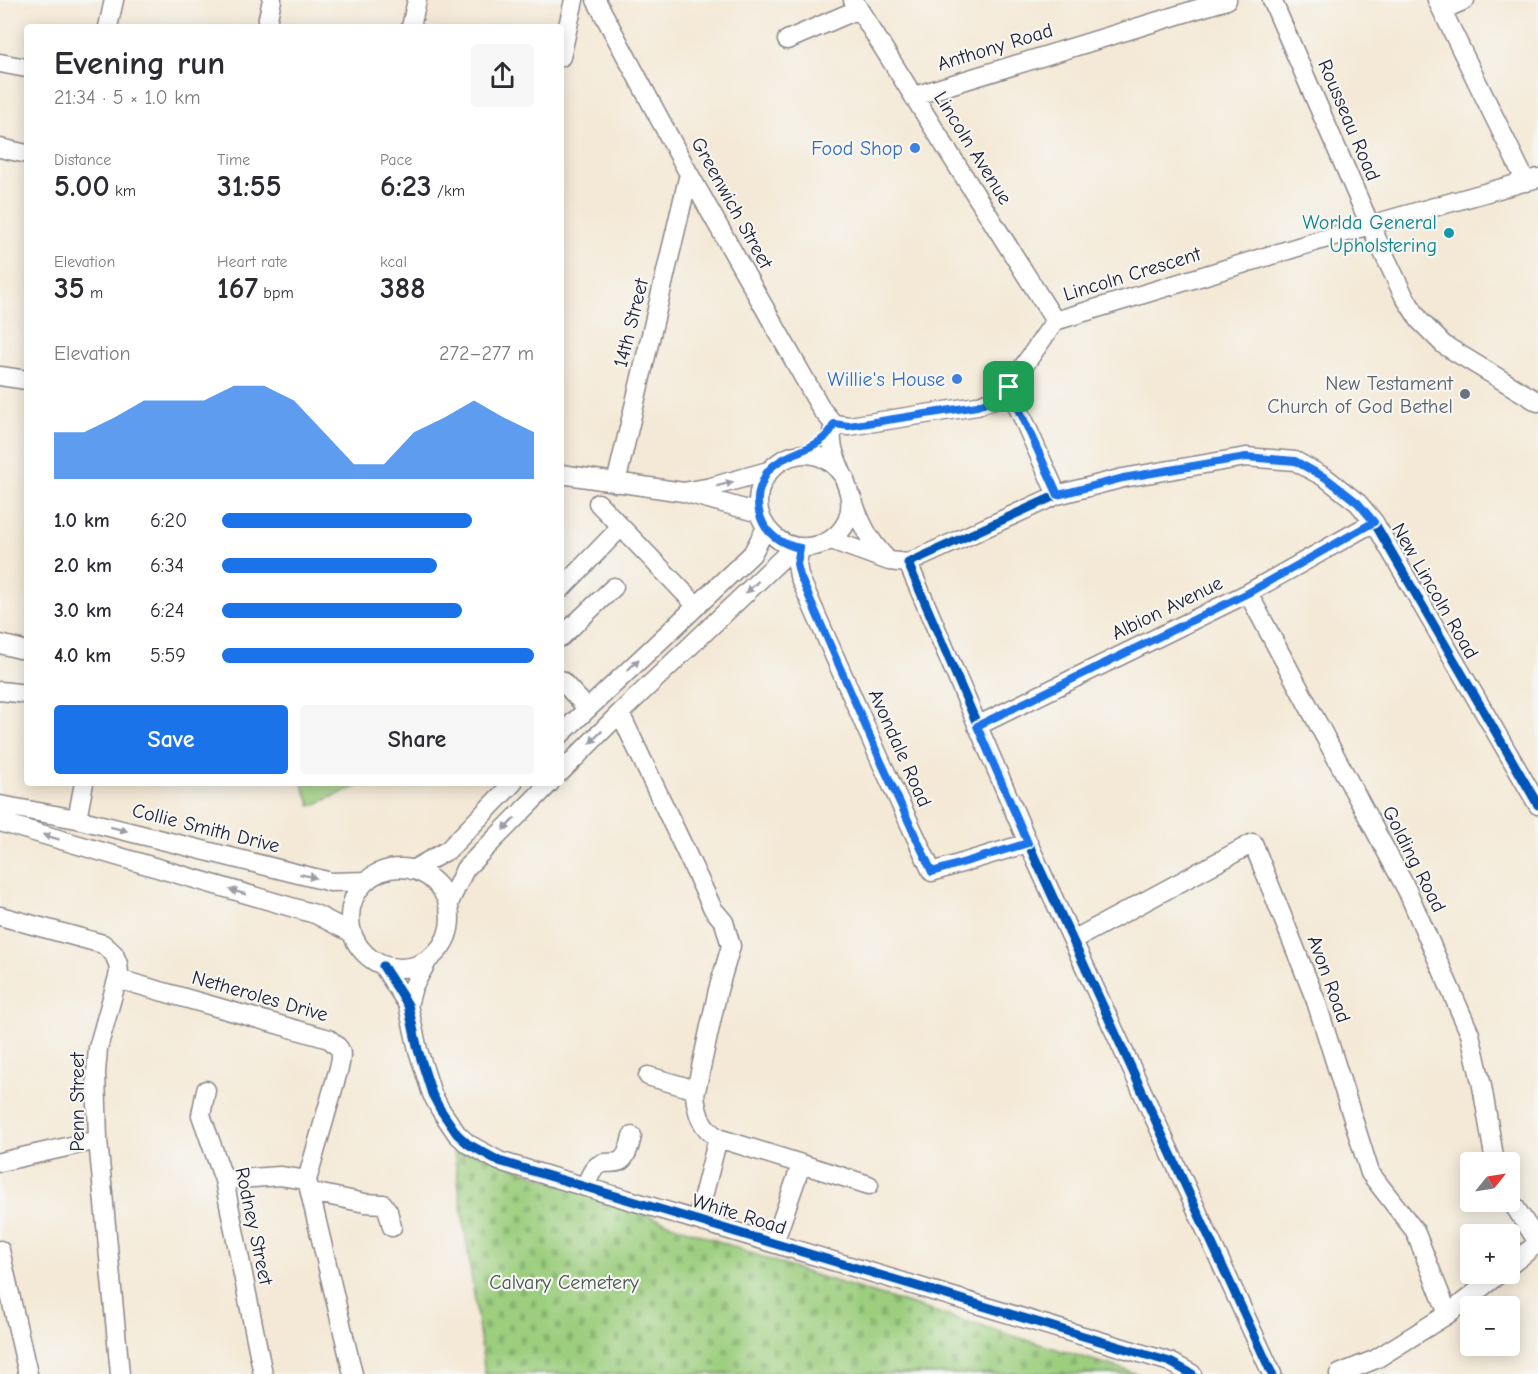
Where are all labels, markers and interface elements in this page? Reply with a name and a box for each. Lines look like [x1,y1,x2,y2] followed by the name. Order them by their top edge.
[934,19,1056,75] street label: Anthony Road
[54,44,225,82] text: Evening run
[471,44,534,107] button: share
[1313,56,1385,184] street label: Rousseau Road
[54,86,200,109] text: 21:34 · 5 × 1.0 km
[929,87,1017,209] street label: Lincoln Avenue
[686,133,778,274] street label: Greenwich Street
[811,137,903,160] place label: Food Shop
[908,141,922,155] marker: Food Shop
[54,151,111,169] text: Distance
[217,151,250,169] text: Time
[380,151,412,169] text: Pace
[54,169,110,204] text: 5.00
[217,169,282,204] text: 31:55
[380,169,432,204] text: 6:23
[110,182,136,200] text: km
[432,182,465,200] text: /km
[1302,211,1437,257] place label: Worlda General Upholstering
[1442,226,1456,240] marker: Worlda General Upholstering
[1061,242,1205,306] street label: Lincoln Crescent
[54,253,115,271] text: Elevation
[217,253,288,271] text: Heart rate
[380,253,407,271] text: kcal
[54,271,85,306] text: 35
[217,271,258,306] text: 167
[380,271,426,306] text: 388
[609,275,653,370] street label: 14th Street
[85,284,103,302] text: m
[258,284,294,302] text: bpm
[54,342,131,365] text: Elevation
[439,342,534,365] text: 272–277 m
[983,361,1034,412] pin
[827,368,945,391] place label: Willie's House
[992,370,1025,403] icon: arrive
[950,372,964,386] marker: Willie's House
[1267,372,1454,418] place label: New Testament Church of God Bethel
[1458,387,1472,401] marker: New Testament Church of God Bethel
[716,478,735,488] one-way arrow
[54,509,110,532] text: 1.0 km
[150,509,187,532] text: 6:20
[1387,519,1483,663] street label: New Lincoln Road
[54,554,112,577] text: 2.0 km
[150,554,184,577] text: 6:34
[1108,571,1226,645] street label: Albion Avenue
[745,580,760,593] one-way arrow
[54,599,112,622] text: 3.0 km
[150,599,185,622] text: 6:24
[54,644,111,667] text: 4.0 km
[150,644,186,667] text: 5:59
[626,658,641,672] one-way arrow
[864,686,936,810] street label: Avondale Road
[54,705,288,774] button: Save
[300,705,534,774] button: Share
[590,729,604,743] one-way arrow
[130,799,282,857] street label: Collie Smith Drive
[1377,802,1451,916] street label: Golding Road
[502,817,516,832] one-way arrow
[110,825,128,835] one-way arrow
[42,832,60,841] one-way arrow
[299,872,317,882] one-way arrow
[229,887,247,896] one-way arrow
[1303,932,1355,1026] street label: Avon Road
[189,966,331,1026] street label: Netheroles Drive
[66,1051,89,1152] street label: Penn Street
[1460,1152,1520,1212] north arrow
[1460,1152,1520,1356] map controls
[230,1165,278,1288] street label: Rodney Street
[689,1189,789,1239] street label: White Road
[1460,1224,1520,1284] button: +
[489,1271,639,1294] park label: Calvary Cemetery
[1460,1296,1520,1356] button: −

